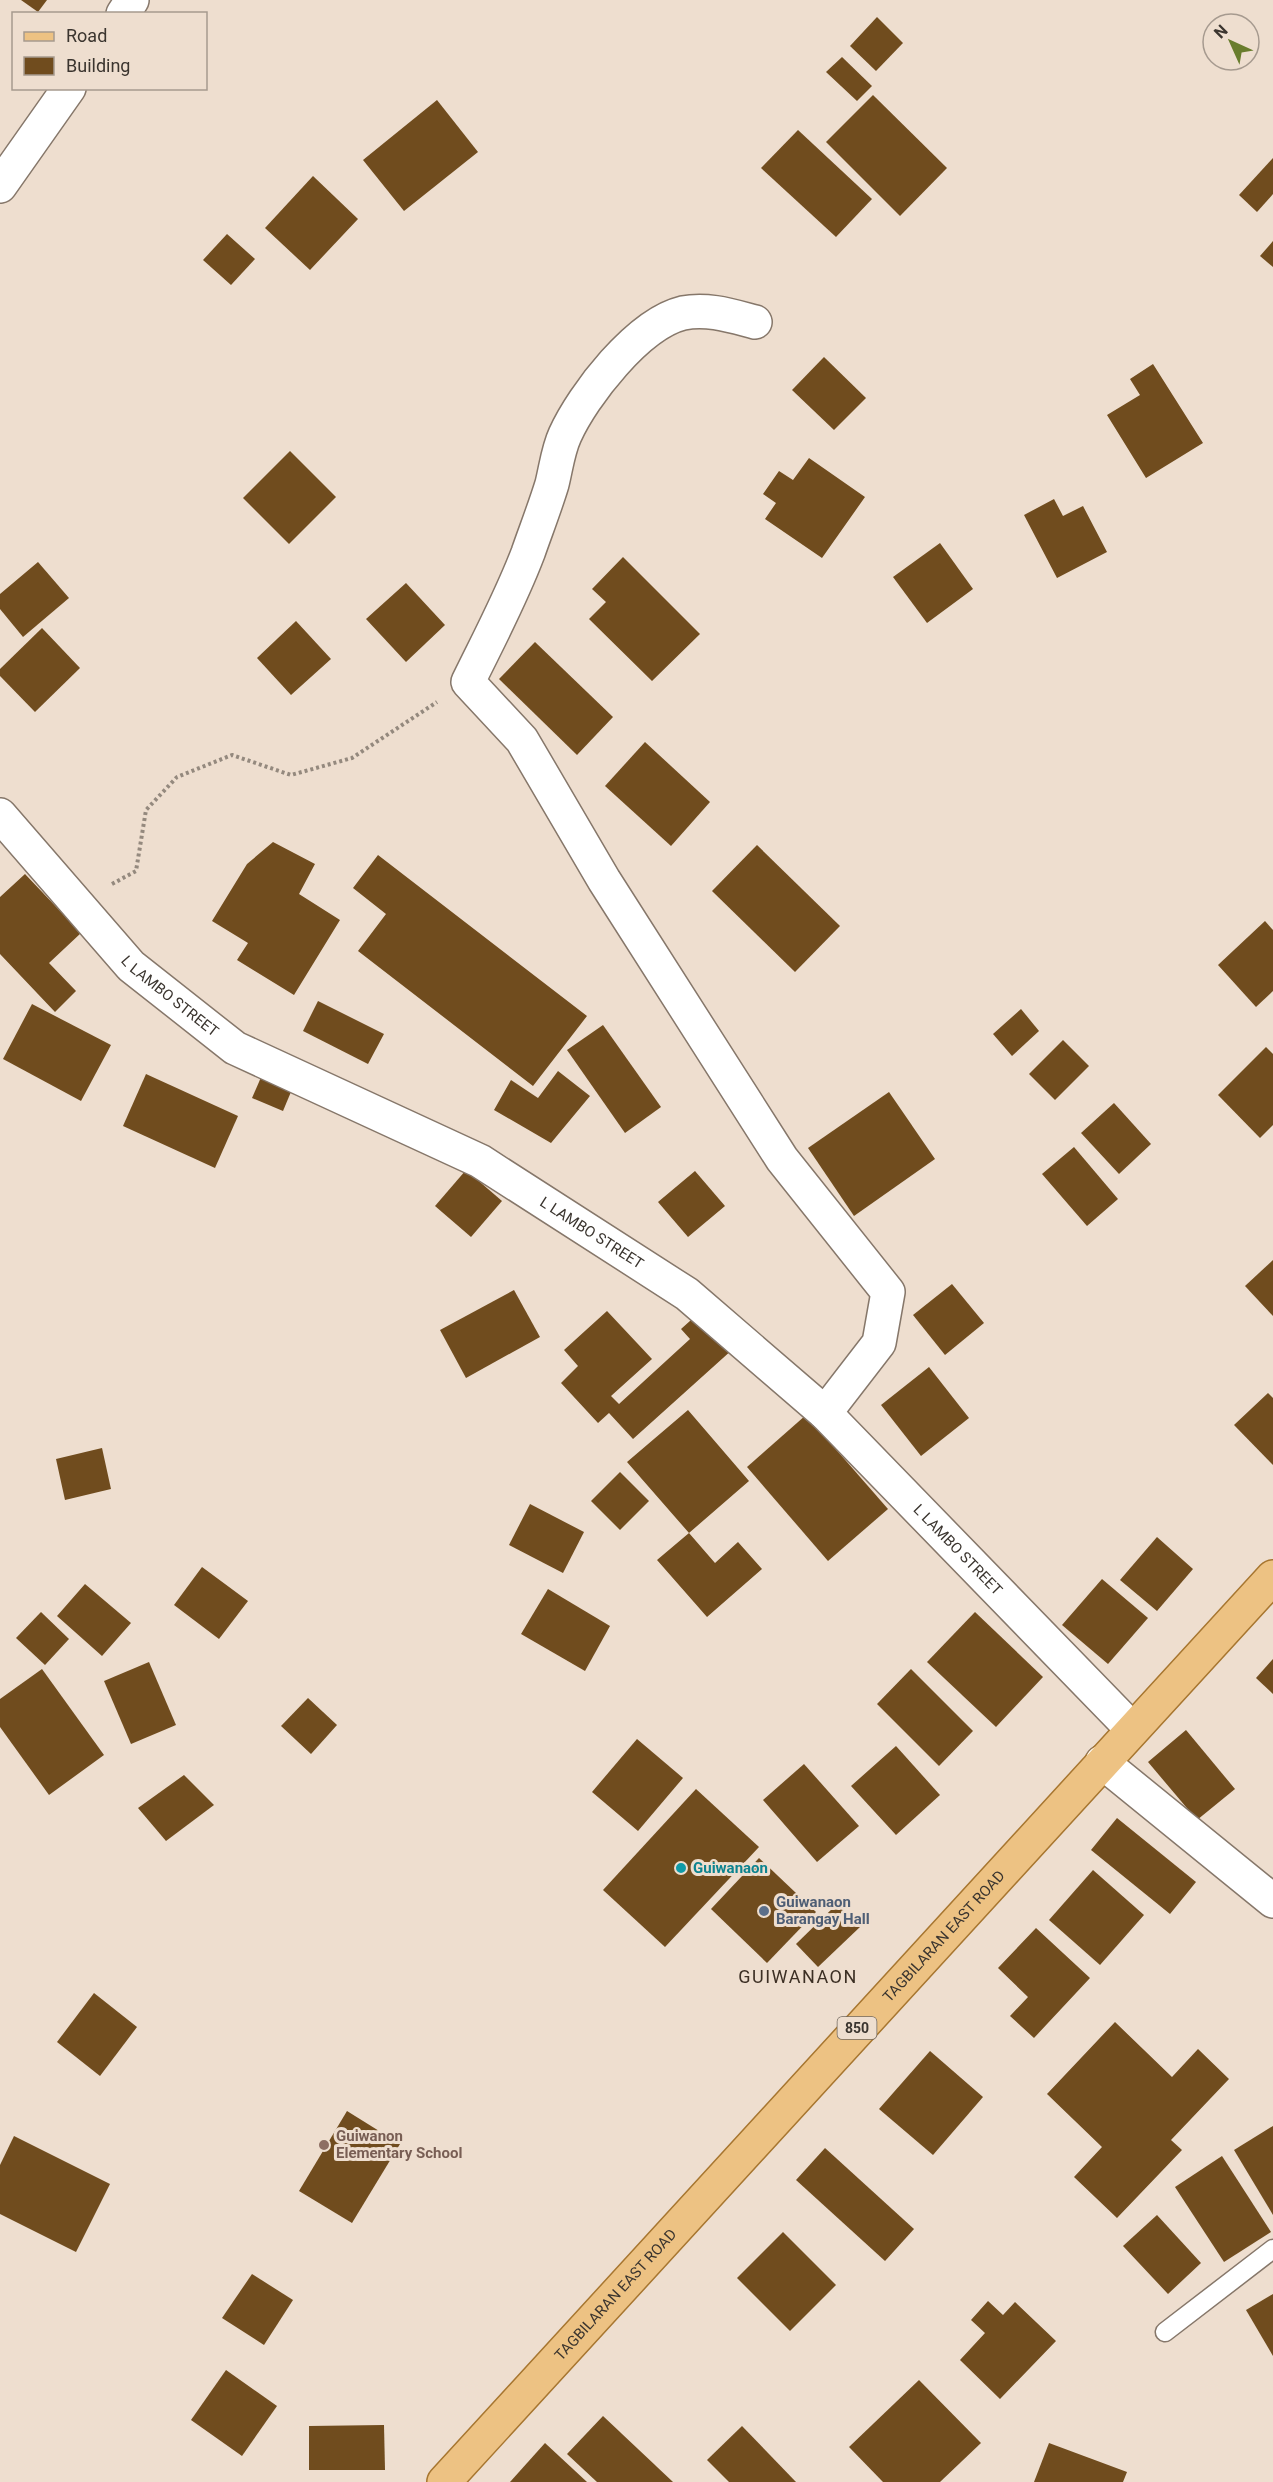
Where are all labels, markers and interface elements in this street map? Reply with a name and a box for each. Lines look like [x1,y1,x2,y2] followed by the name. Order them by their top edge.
[12,12,207,90] legend
[1201,12,1261,72] north arrow
[1210,21,1231,42] text: N
[66,25,107,46] text: Road
[66,55,130,76] text: Building
[117,952,222,1041] street label: L LAMBO STREET
[537,1193,647,1273] street label: L LAMBO STREET
[910,1501,1006,1599] street label: L LAMBO STREET
[693,1859,768,1877] place label: Guiwanaon
[674,1861,688,1875] marker: Guiwanaon
[879,1867,1009,2006] street label: TAGBILARAN EAST ROAD
[776,1893,870,1928] place label: Guiwanaon Barangay Hall
[757,1904,771,1918] marker: Guiwanaon Barangay Hall
[738,1966,858,1987] district label: GUIWANAON
[838,2017,876,2039] road number: 850
[336,2127,462,2162] place label: Guiwanon Elementary School
[317,2138,331,2152] marker: Guiwanon Elementary School
[551,2225,680,2364] street label: TAGBILARAN EAST ROAD

